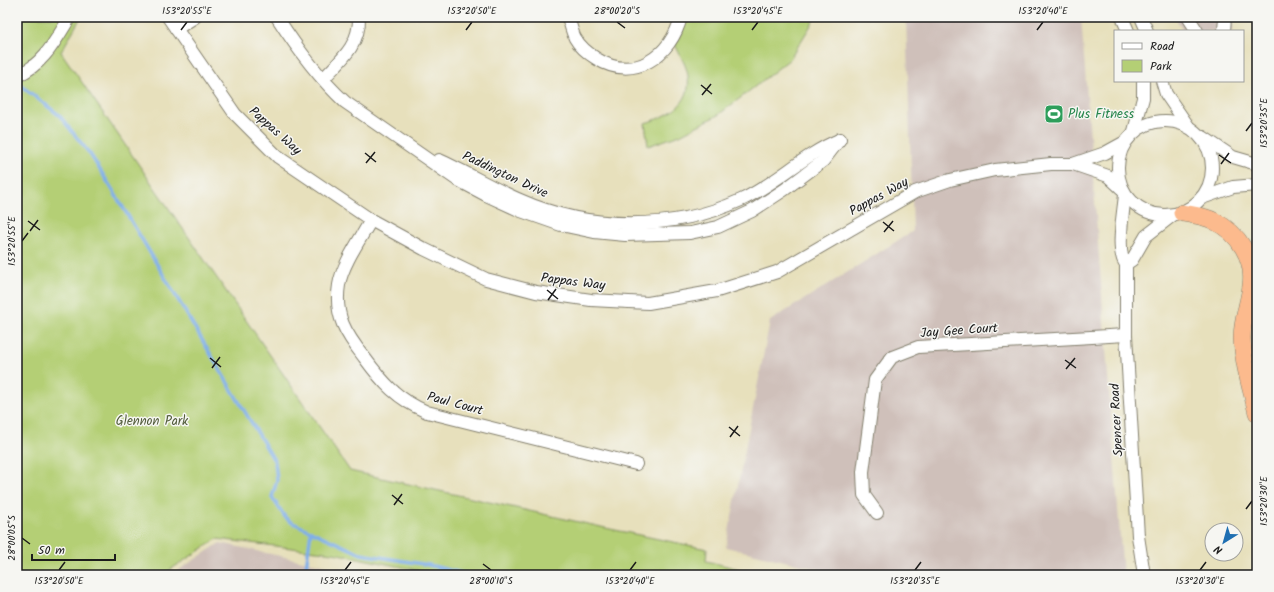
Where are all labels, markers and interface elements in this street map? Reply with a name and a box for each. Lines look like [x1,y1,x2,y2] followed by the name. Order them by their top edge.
[162,3,213,19] text: 153°20'55"E
[447,3,498,19] text: 153°20'50"E
[594,3,641,19] text: 28°00'20"S
[733,3,784,19] text: 153°20'45"E
[1018,3,1069,19] text: 153°20'40"E
[1114,30,1244,82] legend
[1150,37,1175,56] text: Road
[1150,57,1172,76] text: Park
[1256,97,1272,148] text: 153°20'35"E
[244,102,307,161] street label: Pappas Way
[1043,103,1065,125] sports icon: Plus Fitness
[1068,104,1134,125] place label: Plus Fitness
[459,146,551,204] street label: Paddington Drive
[846,172,913,222] street label: Pappas Way
[4,215,20,266] text: 153°20'55"E
[540,268,607,296] street label: Pappas Way
[920,318,999,344] street label: Jay Gee Court
[1105,382,1129,457] street label: Spencer Road
[425,386,486,422] street label: Paul Court
[116,411,189,432] park label: Glennon Park
[1256,475,1272,526] text: 153°20'30"E
[4,514,20,561] text: 28°00'05"S
[1204,522,1244,562] north arrow
[32,536,115,562] scale bar
[1210,540,1227,558] text: N
[38,541,65,560] text: 50 m
[34,573,85,589] text: 153°20'50"E
[320,573,371,589] text: 153°20'45"E
[469,573,513,589] text: 28°00'10"S
[605,573,656,589] text: 153°20'40"E
[890,573,941,589] text: 153°20'35"E
[1175,573,1226,589] text: 153°20'30"E

